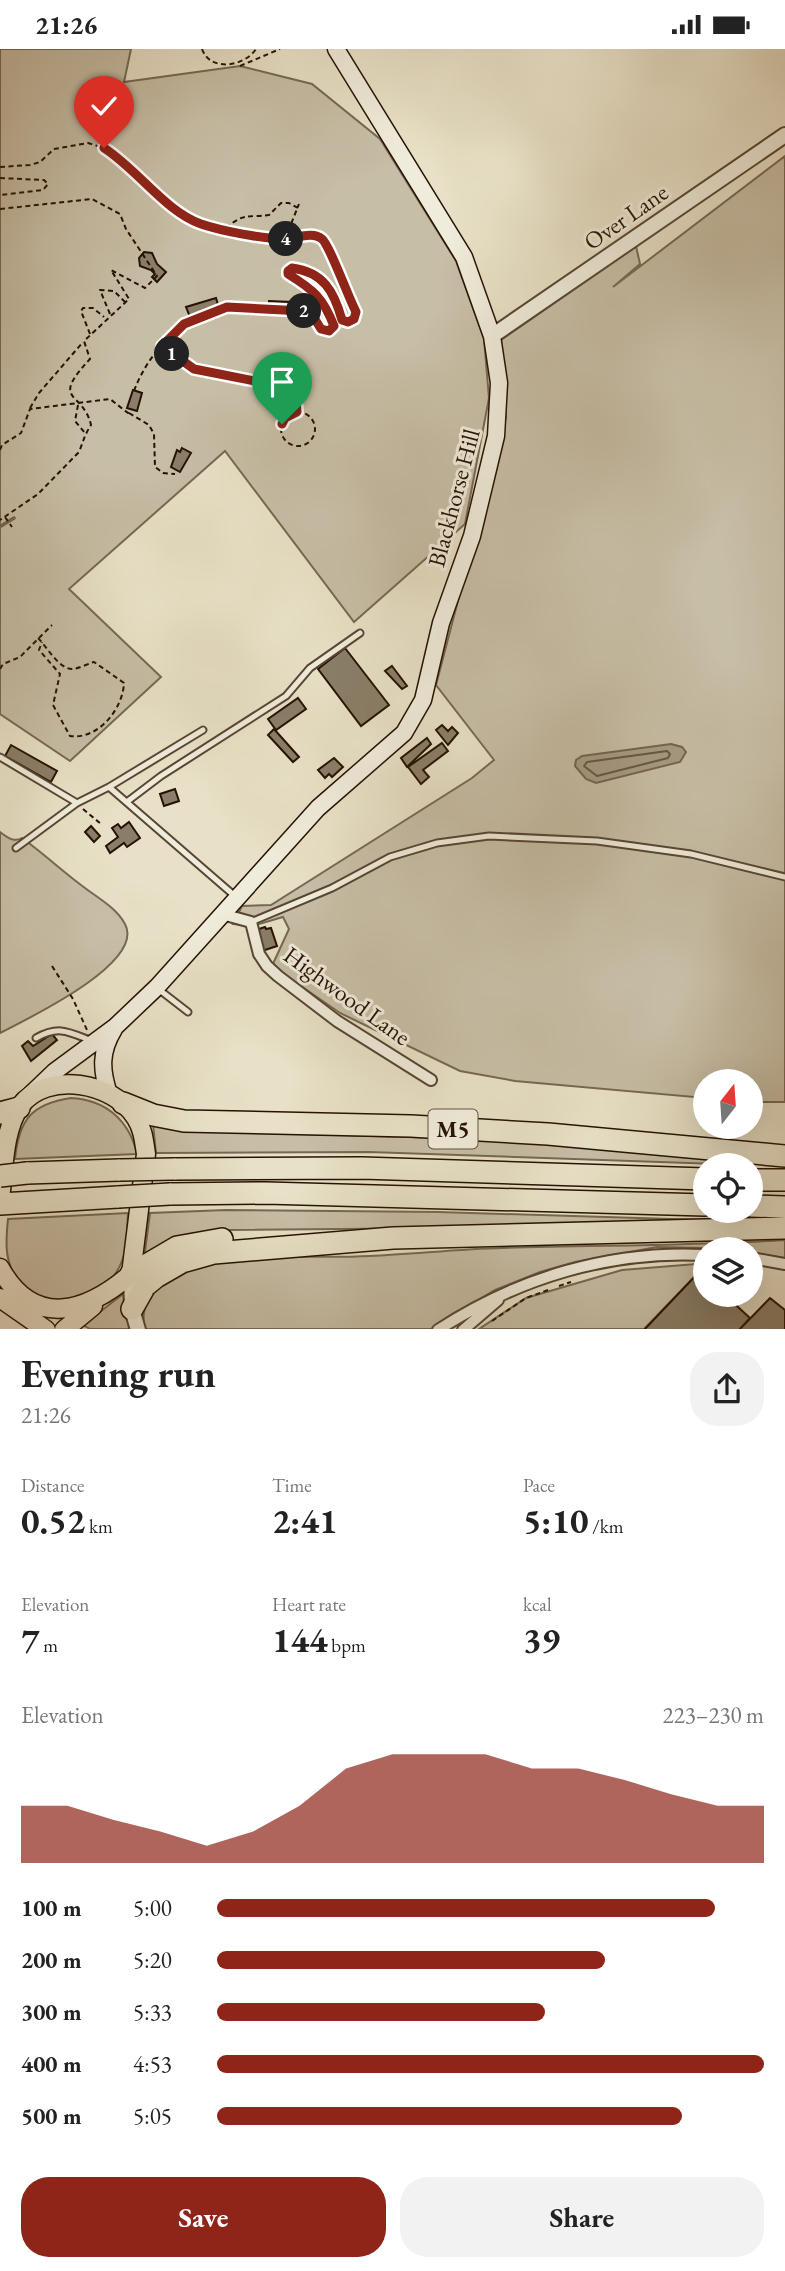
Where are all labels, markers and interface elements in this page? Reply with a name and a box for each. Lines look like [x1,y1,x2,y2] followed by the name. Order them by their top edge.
[35,8,97,42] text: 21:26
[74,76,134,148] pin
[85,87,123,125] icon: check
[577,176,674,257] street label: Over Lane
[268,221,304,257] pin: 4
[280,226,291,251] text: 4
[286,293,322,329] pin: 2
[298,298,309,323] text: 2
[154,337,190,371] pin: 1
[166,341,177,366] text: 1
[252,352,312,424] pin
[263,363,301,401] icon: arrive
[420,425,487,570] street label: Blackhorse Hill
[278,939,417,1052] street label: Highwood Lane
[693,1069,763,1139] north arrow
[693,1069,763,1307] map controls
[428,1109,477,1149] road number: M5
[693,1153,763,1223] button: locate
[693,1237,763,1307] button: layers
[21,1349,216,1398] text: Evening run
[690,1352,764,1426] button: share
[21,1400,71,1430] text: 21:26
[21,1473,84,1498] text: Distance
[272,1473,312,1498] text: Time
[523,1473,555,1498] text: Pace
[21,1498,85,1543] text: 0.52
[272,1498,337,1543] text: 2:41
[523,1498,588,1543] text: 5:10
[85,1514,113,1539] text: km
[588,1514,624,1539] text: /km
[21,1592,89,1617] text: Elevation
[272,1592,346,1617] text: Heart rate
[523,1592,552,1617] text: kcal
[21,1617,40,1662] text: 7
[272,1617,328,1662] text: 144
[523,1617,560,1662] text: 39
[40,1633,58,1658] text: m
[328,1633,366,1658] text: bpm
[21,1700,104,1730] text: Elevation
[663,1700,764,1730] text: 223–230 m
[21,1893,82,1923] text: 100 m
[133,1893,172,1923] text: 5:00
[21,1945,82,1975] text: 200 m
[133,1945,172,1975] text: 5:20
[21,1997,82,2027] text: 300 m
[133,1997,172,2027] text: 5:33
[21,2049,82,2079] text: 400 m
[133,2049,172,2079] text: 4:53
[21,2101,82,2131] text: 500 m
[133,2101,172,2131] text: 5:05
[21,2177,386,2257] button: Save
[400,2177,764,2257] button: Share

